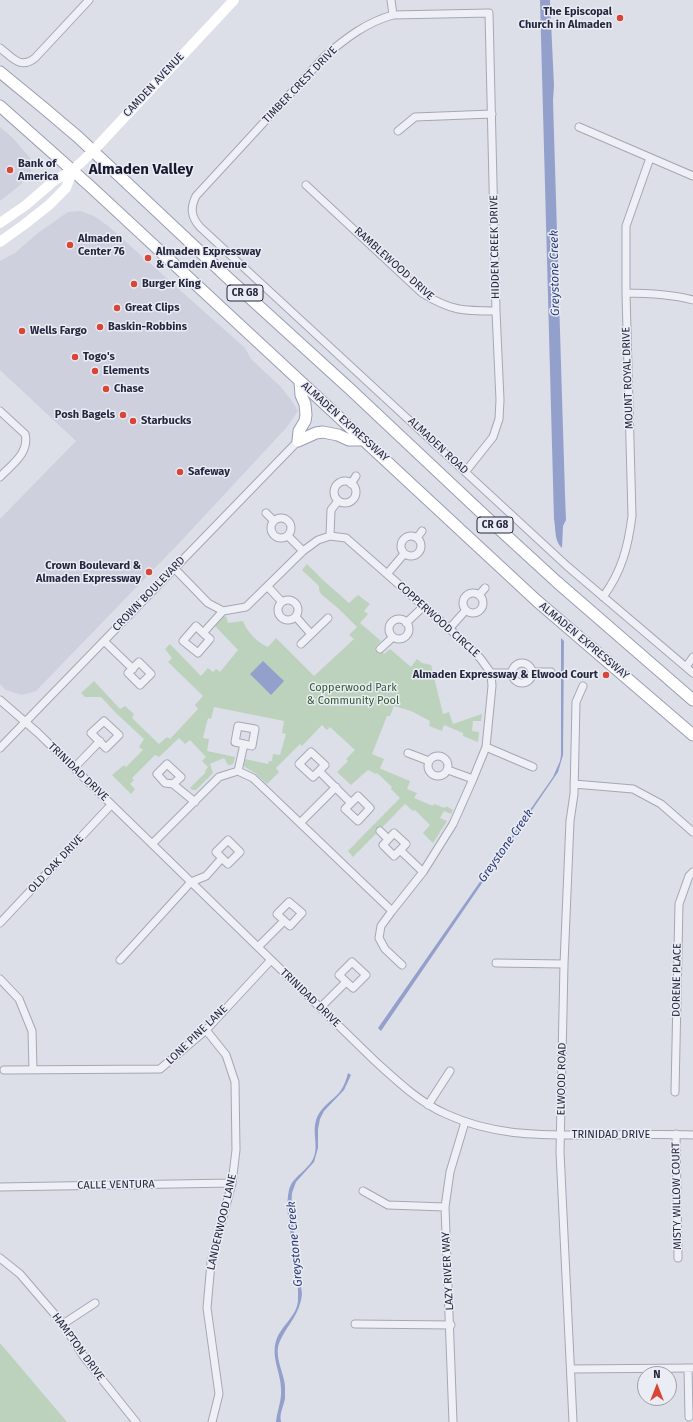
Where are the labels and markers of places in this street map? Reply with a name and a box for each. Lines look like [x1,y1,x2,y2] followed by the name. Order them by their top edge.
[519,5,612,31] place label: The Episcopal Church in Almaden
[615,13,625,23] marker: The Episcopal Church in Almaden
[18,157,59,183] place label: Bank of America
[5,165,15,175] marker: Bank of America
[78,232,125,258] place label: Almaden Center 76
[65,240,75,250] marker: Almaden Center 76
[156,245,261,271] place label: Almaden Expressway & Camden Avenue
[143,253,153,263] marker: Almaden Expressway & Camden Avenue
[142,277,201,291] place label: Burger King
[129,279,139,289] marker: Burger King
[125,301,179,315] place label: Great Clips
[112,303,122,313] marker: Great Clips
[108,320,187,334] place label: Baskin-Robbins
[95,322,105,332] marker: Baskin-Robbins
[30,324,87,338] place label: Wells Fargo
[17,326,27,336] marker: Wells Fargo
[83,350,115,364] place label: Togo's
[70,352,80,362] marker: Togo's
[103,364,149,378] place label: Elements
[90,366,100,376] marker: Elements
[114,382,144,396] place label: Chase
[101,384,111,394] marker: Chase
[55,408,115,422] place label: Posh Bagels
[118,410,128,420] marker: Posh Bagels
[141,414,191,428] place label: Starbucks
[128,416,138,426] marker: Starbucks
[188,465,230,479] place label: Safeway
[175,467,185,477] marker: Safeway
[36,559,141,585] place label: Crown Boulevard & Almaden Expressway
[144,567,154,577] marker: Crown Boulevard & Almaden Expressway
[413,668,598,682] place label: Almaden Expressway & Elwood Court
[601,670,611,680] marker: Almaden Expressway & Elwood Court

